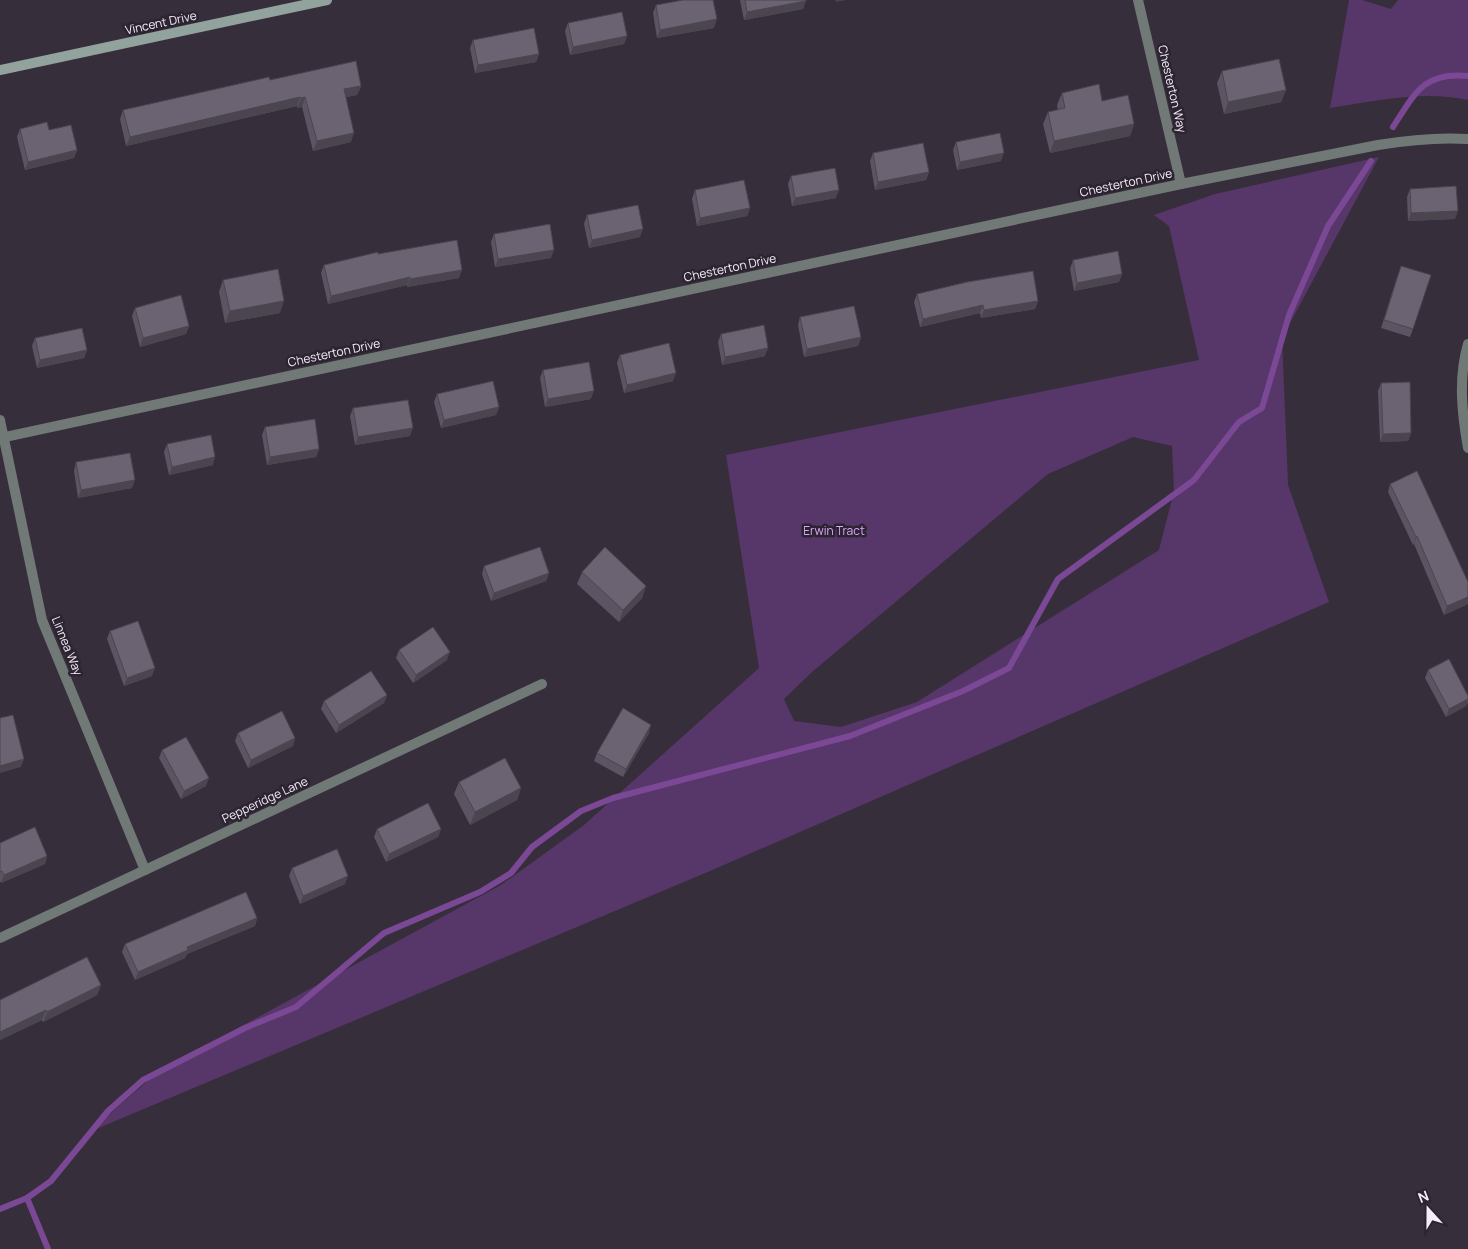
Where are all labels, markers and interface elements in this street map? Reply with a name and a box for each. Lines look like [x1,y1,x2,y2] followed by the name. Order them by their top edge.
[124,7,198,38] street label: Vincent Drive
[1154,43,1191,135] street label: Chesterton Way
[1078,164,1174,201] street label: Chesterton Drive
[682,249,778,286] street label: Chesterton Drive
[286,334,382,371] street label: Chesterton Drive
[803,522,865,539] park label: Erwin Tract
[48,614,87,679] street label: Linnea Way
[219,772,310,827] street label: Pepperidge Lane
[1403,1184,1453,1234] north arrow
[1415,1186,1431,1207] text: N

